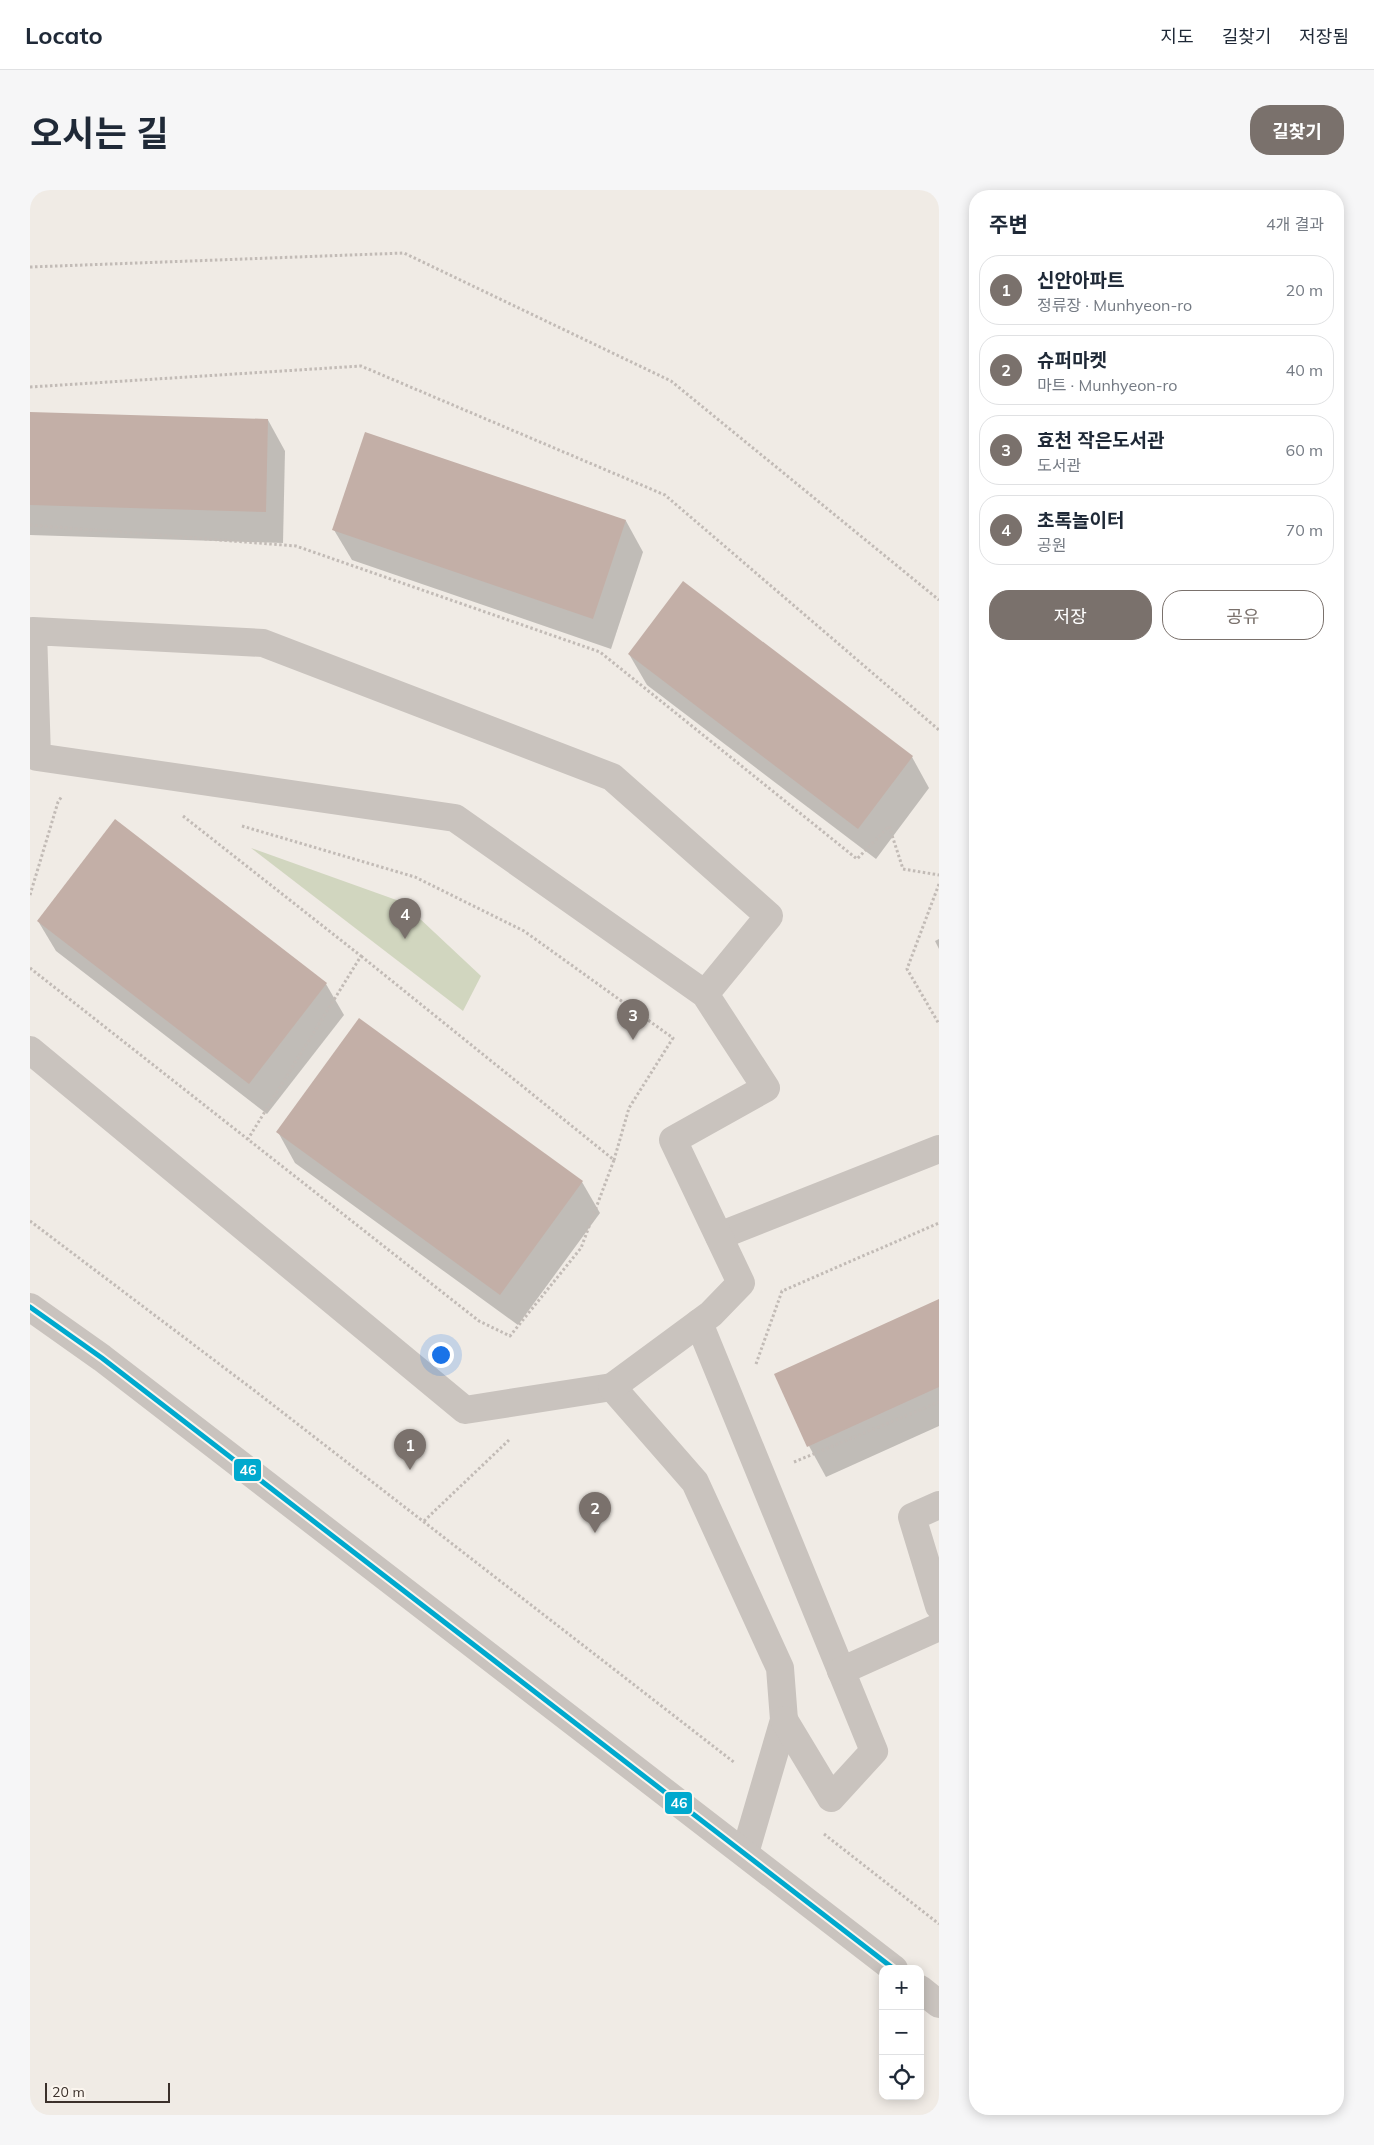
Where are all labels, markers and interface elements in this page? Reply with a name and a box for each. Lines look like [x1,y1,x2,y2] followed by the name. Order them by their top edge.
[25,20,103,50] text: Locato
[1161,25,1194,48] text: 지도
[1222,25,1271,48] text: 길찾기
[1299,25,1349,48] text: 저장됨
[1250,105,1344,155] button: 길찾기
[30,111,168,155] text: 오시는 길
[989,211,1028,237] text: 주변
[1266,214,1324,234] text: 4개 결과
[1037,268,1124,292] text: 신안아파트
[1001,280,1011,300] text: 1
[1286,280,1323,300] text: 20 m
[1037,295,1192,315] text: 정류장 · Munhyeon-ro
[1037,348,1107,372] text: 슈퍼마켓
[1001,360,1011,380] text: 2
[1286,360,1323,380] text: 40 m
[1037,375,1177,395] text: 마트 · Munhyeon-ro
[1037,428,1165,452] text: 효천 작은도서관
[1001,440,1011,460] text: 3
[1286,440,1323,460] text: 60 m
[1037,455,1081,475] text: 도서관
[1037,508,1124,532] text: 초록놀이터
[1001,520,1011,540] text: 4
[1286,520,1323,540] text: 70 m
[1037,535,1066,555] text: 공원
[989,590,1152,640] button: 저장
[1162,590,1324,640] button: 공유
[389,898,421,939] pin: 4
[617,999,649,1040] pin: 3
[428,1342,454,1368] your location
[394,1429,426,1470] pin: 1
[233,1458,262,1482] line badge: 46
[240,1461,256,1479] text: 46
[579,1492,611,1533] pin: 2
[664,1791,693,1815] line badge: 46
[671,1794,687,1812] text: 46
[879,1965,924,2100] map controls
[879,1965,924,2010] button: +
[879,2010,924,2055] button: −
[879,2055,924,2100] button: locate
[45,2080,170,2103] scale bar
[52,2083,85,2101] text: 20 m

